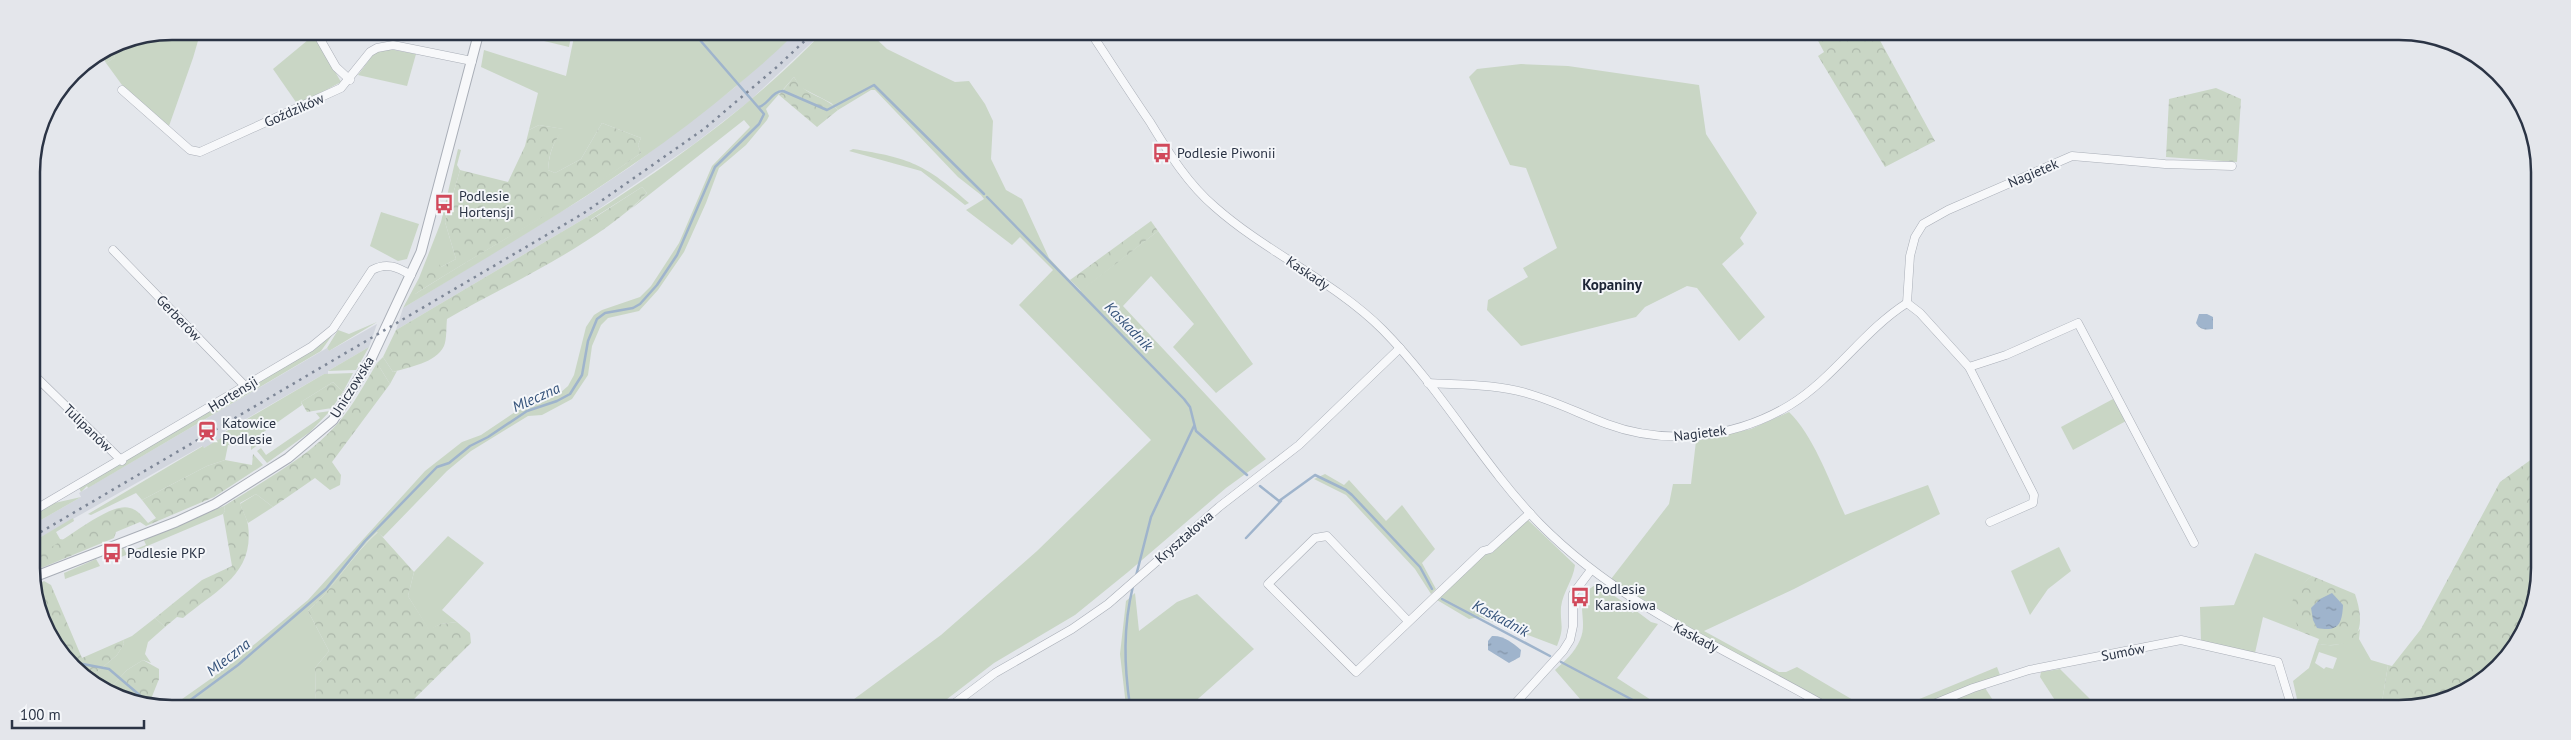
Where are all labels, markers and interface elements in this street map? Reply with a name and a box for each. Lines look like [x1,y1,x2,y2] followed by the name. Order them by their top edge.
[261,89,327,131] street label: Goździków
[1151,142,1173,164] bus stop icon: Podlesie Piwonii
[1177,144,1275,162] place label: Podlesie Piwonii
[2005,154,2061,192] street label: Nagietek
[459,187,514,221] place label: Podlesie Hortensji
[433,193,455,215] bus stop icon: Podlesie Hortensji
[1283,252,1334,294] street label: Kaskady
[1582,275,1643,294] district label: Kopaniny
[153,291,206,345] street label: Gerberów
[1101,297,1158,356] water label: Kaskadnik
[326,353,378,421] street label: Uniczowska
[205,372,261,416] street label: Hortensji
[509,378,563,416] water label: Mleczna
[60,400,117,456] street label: Tulipanów
[222,414,276,448] place label: Katowice Podlesie
[196,420,218,442] station icon: Katowice Podlesie
[1673,421,1728,445] street label: Nagietek
[1151,507,1217,567] street label: Kryształowa
[101,542,123,564] bus stop icon: Podlesie PKP
[127,544,205,562] place label: Podlesie PKP
[1595,580,1656,614] place label: Podlesie Karasiowa
[1569,586,1591,608] bus stop icon: Podlesie Karasiowa
[1469,595,1534,641] water label: Kaskadnik
[1670,618,1722,657] street label: Kaskady
[202,634,254,680] water label: Mleczna
[2100,639,2147,665] street label: Sumów
[12,698,145,730] scale bar
[20,705,61,724] text: 100 m

